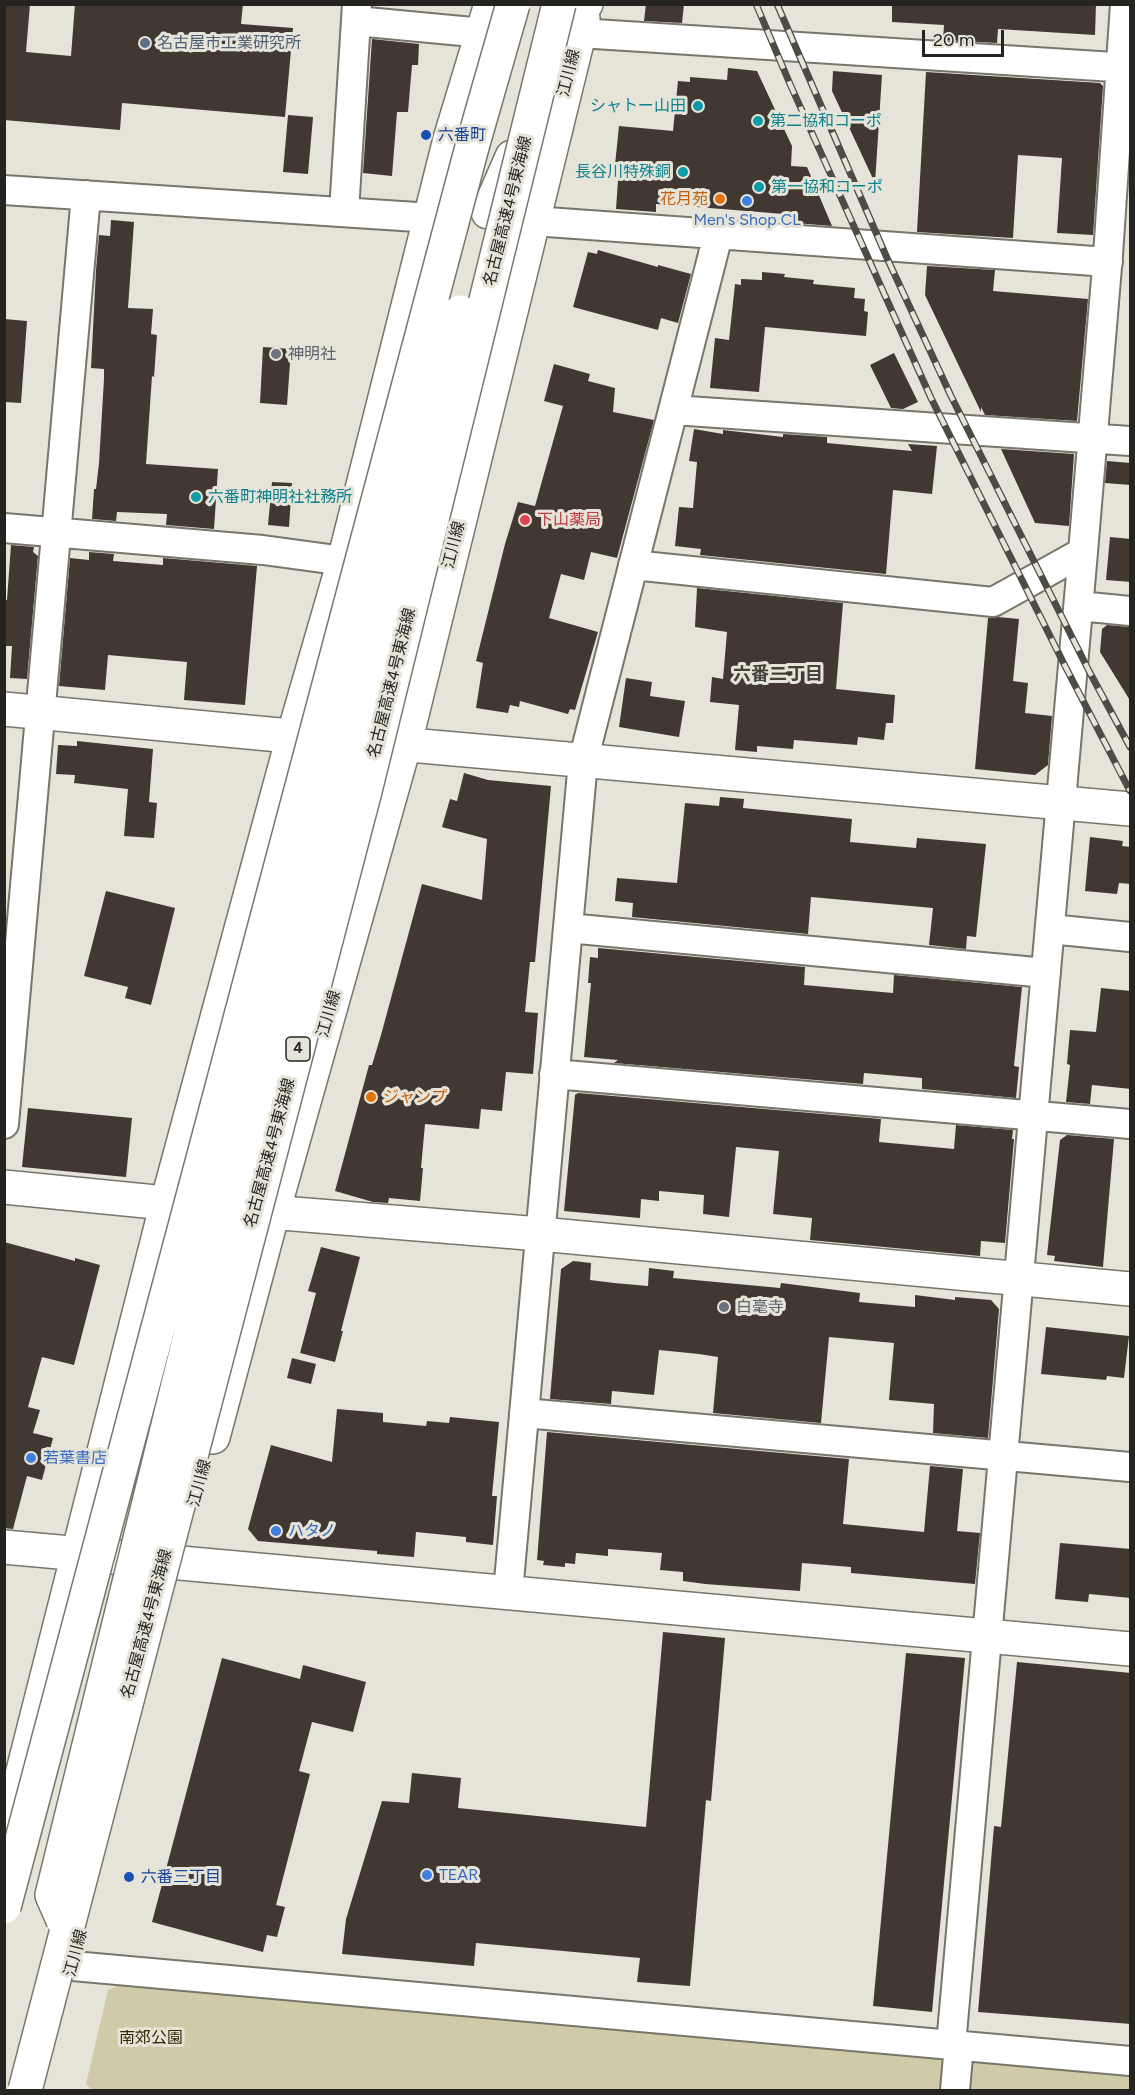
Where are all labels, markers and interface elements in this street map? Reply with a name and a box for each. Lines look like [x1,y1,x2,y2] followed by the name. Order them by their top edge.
[925,18,1008,56] scale bar
[933,29,974,51] text: 20 m
[157,33,301,53] place label: 名古屋市工業研究所
[138,36,152,50] marker: 名古屋市工業研究所
[554,47,584,99] street label: 江川線
[590,96,686,116] place label: シャトー山田
[691,99,705,113] marker: シャトー山田
[770,111,882,131] place label: 第二協和コーポ
[751,114,765,128] marker: 第二協和コーポ
[438,125,486,145] place label: 六番町
[419,128,433,142] marker: 六番町
[480,134,536,288] street label: 名古屋高速4号東海線
[575,162,671,182] place label: 長谷川特殊銅
[676,165,690,179] marker: 長谷川特殊銅
[771,177,883,197] place label: 第一協和コーポ
[752,180,766,194] marker: 第一協和コーポ
[660,189,708,209] place label: 花月苑
[713,192,727,206] marker: 花月苑
[740,194,754,208] marker: Men's Shop CL
[693,210,801,230] place label: Men's Shop CL
[288,344,336,364] place label: 神明社
[269,347,283,361] marker: 神明社
[208,487,352,507] place label: 六番町神明社社務所
[189,490,203,504] marker: 六番町神明社社務所
[537,510,601,530] place label: 下山薬局
[518,513,532,527] marker: 下山薬局
[439,519,469,571] street label: 江川線
[364,606,420,760] street label: 名古屋高速4号東海線
[733,664,823,686] district label: 六番二丁目
[313,988,345,1040] street label: 江川線
[286,1037,310,1061] road number: 4
[241,1076,299,1230] street label: 名古屋高速4号東海線
[383,1087,447,1107] place label: ジャンプ
[364,1090,378,1104] marker: ジャンプ
[736,1297,784,1317] place label: 白毫寺
[717,1300,731,1314] marker: 白毫寺
[43,1448,107,1468] place label: 若葉書店
[24,1451,38,1465] marker: 若葉書店
[185,1457,215,1509] street label: 江川線
[288,1521,336,1541] place label: ハタノ
[269,1524,283,1538] marker: ハタノ
[118,1547,176,1701] street label: 名古屋高速4号東海線
[439,1865,478,1885] place label: TEAR
[141,1867,221,1887] place label: 六番三丁目
[420,1868,434,1882] marker: TEAR
[122,1870,136,1884] marker: 六番三丁目
[61,1927,91,1979] street label: 江川線
[119,2028,183,2048] park label: 南郊公園

